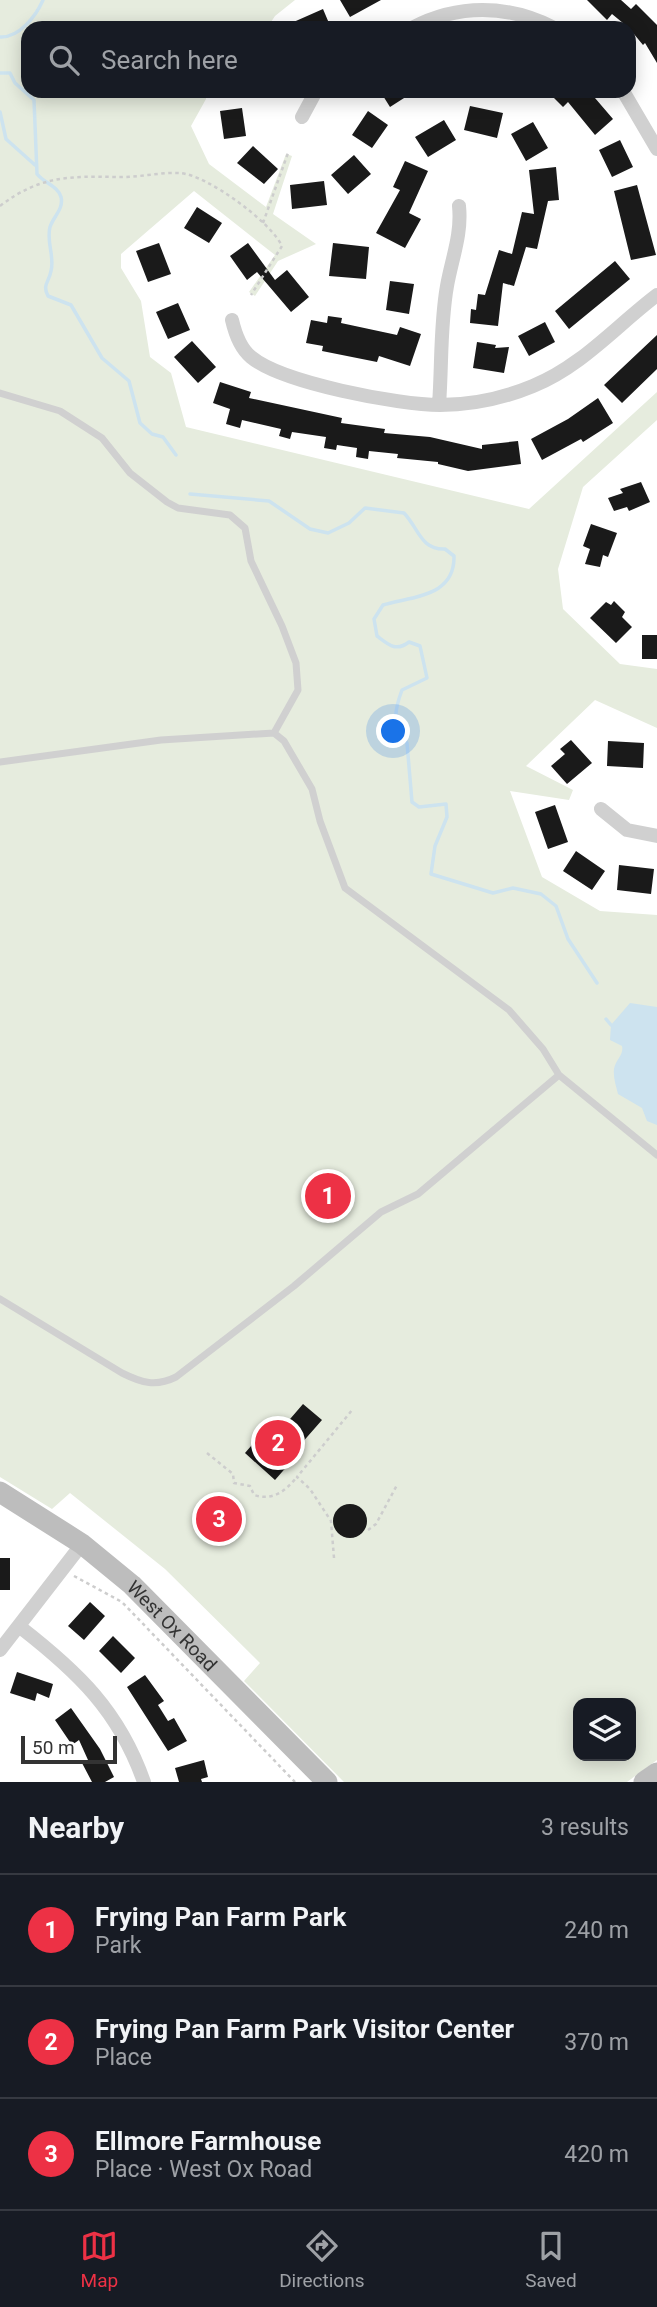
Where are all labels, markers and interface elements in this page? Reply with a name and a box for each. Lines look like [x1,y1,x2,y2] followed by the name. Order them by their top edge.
[21,21,636,98] search box
[45,41,83,79] icon: search
[101,45,238,75] text: Search here
[376,714,410,748] your location
[305,1170,351,1222] pin: 1
[255,1417,301,1469] pin: 2
[196,1493,242,1545] pin: 3
[122,1576,222,1676] street label: West Ox Road
[573,1698,636,1761] map controls
[573,1698,636,1761] button: layers
[21,1733,117,1765] scale bar
[32,1736,75,1759] text: 50 m
[28,1810,124,1845] text: Nearby
[541,1814,629,1841] text: 3 results
[95,1902,346,1932] text: Frying Pan Farm Park
[44,1917,58,1944] text: 1
[564,1917,629,1944] text: 240 m
[95,1932,141,1959] text: Park
[95,2014,514,2044] text: Frying Pan Farm Park Visitor Center
[44,2029,58,2056] text: 2
[564,2029,629,2056] text: 370 m
[95,2044,152,2071] text: Place
[95,2126,321,2156] text: Ellmore Farmhouse
[44,2141,58,2168] text: 3
[564,2141,629,2168] text: 420 m
[95,2156,312,2183] text: Place · West Ox Road
[80,2227,118,2292] tab: Map
[279,2227,364,2292] tab: Directions
[525,2227,577,2292] tab: Saved

